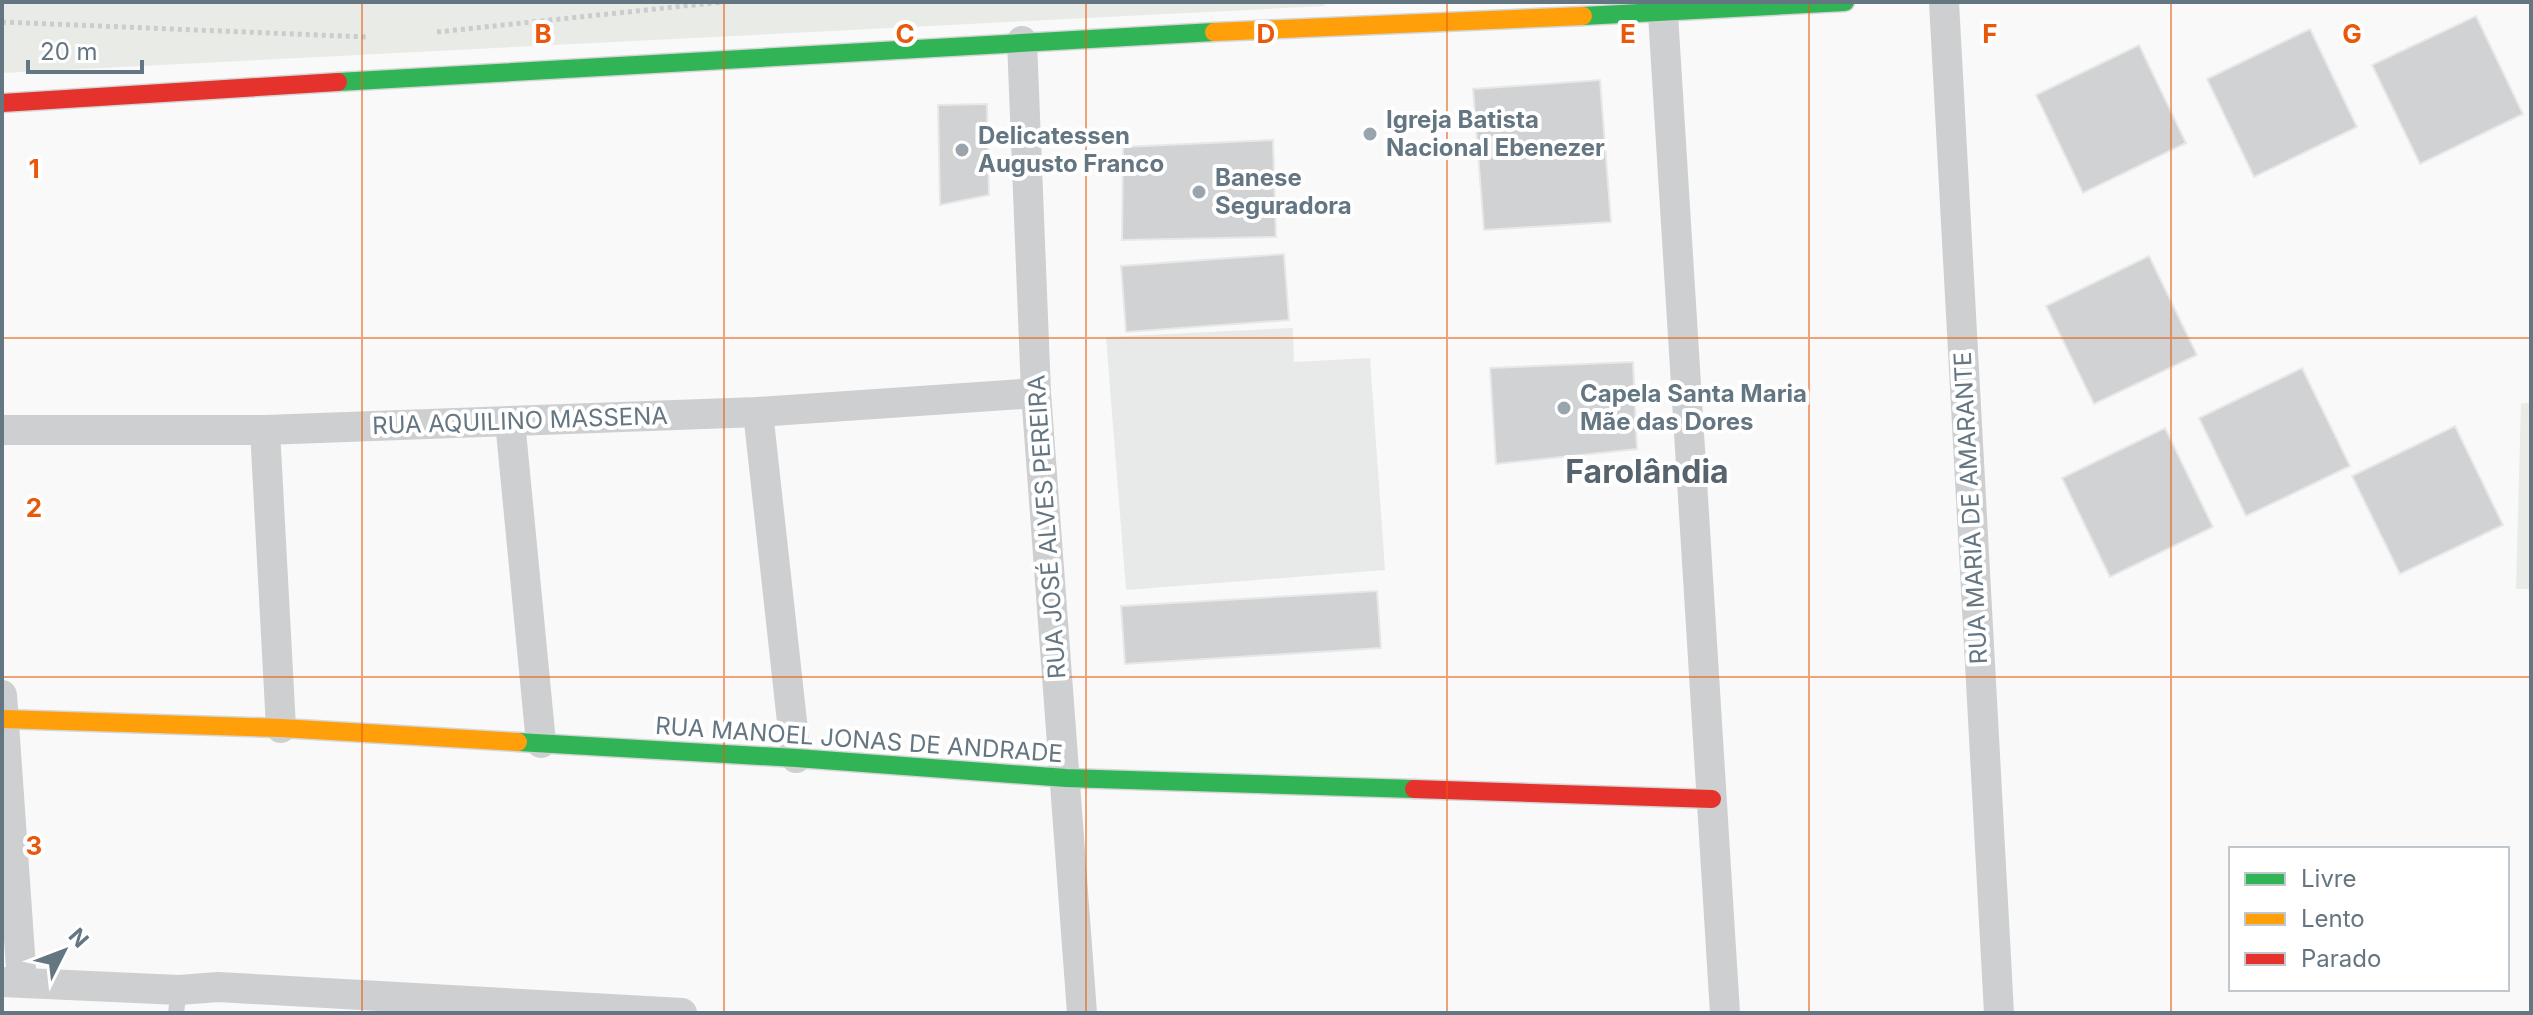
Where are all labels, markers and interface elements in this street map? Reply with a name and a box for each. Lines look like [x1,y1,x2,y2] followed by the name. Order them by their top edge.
[534,18,552,49] text: B
[895,18,915,49] text: C
[1257,18,1275,49] text: D
[1620,18,1636,49] text: E
[1982,18,1998,49] text: F
[2342,18,2362,49] text: G
[28,24,142,74] scale bar
[40,37,98,66] text: 20 m
[1386,105,1605,162] place label: Igreja Batista Nacional Ebenezer
[978,121,1164,178] place label: Delicatessen Augusto Franco
[1361,125,1379,143] marker: Igreja Batista Nacional Ebenezer
[953,141,971,159] marker: Delicatessen Augusto Franco
[28,153,40,184] text: 1
[1215,163,1352,220] place label: Banese Seguradora
[1190,183,1208,201] marker: Banese Seguradora
[1948,351,1993,665] street label: RUA MARIA DE AMARANTE
[1020,374,1072,680] street label: RUA JOSÉ ALVES PEREIRA
[1580,379,1807,436] place label: Capela Santa Maria Mãe das Dores
[1555,399,1573,417] marker: Capela Santa Maria Mãe das Dores
[372,401,668,440] street label: RUA AQUILINO MASSENA
[1565,452,1729,491] district label: Farolândia
[26,492,42,523] text: 2
[654,711,1064,768] street label: RUA MANOEL JONAS DE ANDRADE
[26,830,42,861] text: 3
[2229,847,2509,991] legend
[2301,864,2357,893] text: Livre
[2301,904,2365,933] text: Lento
[24,911,104,991] north arrow
[64,923,94,953] text: N
[2301,944,2381,973] text: Parado

